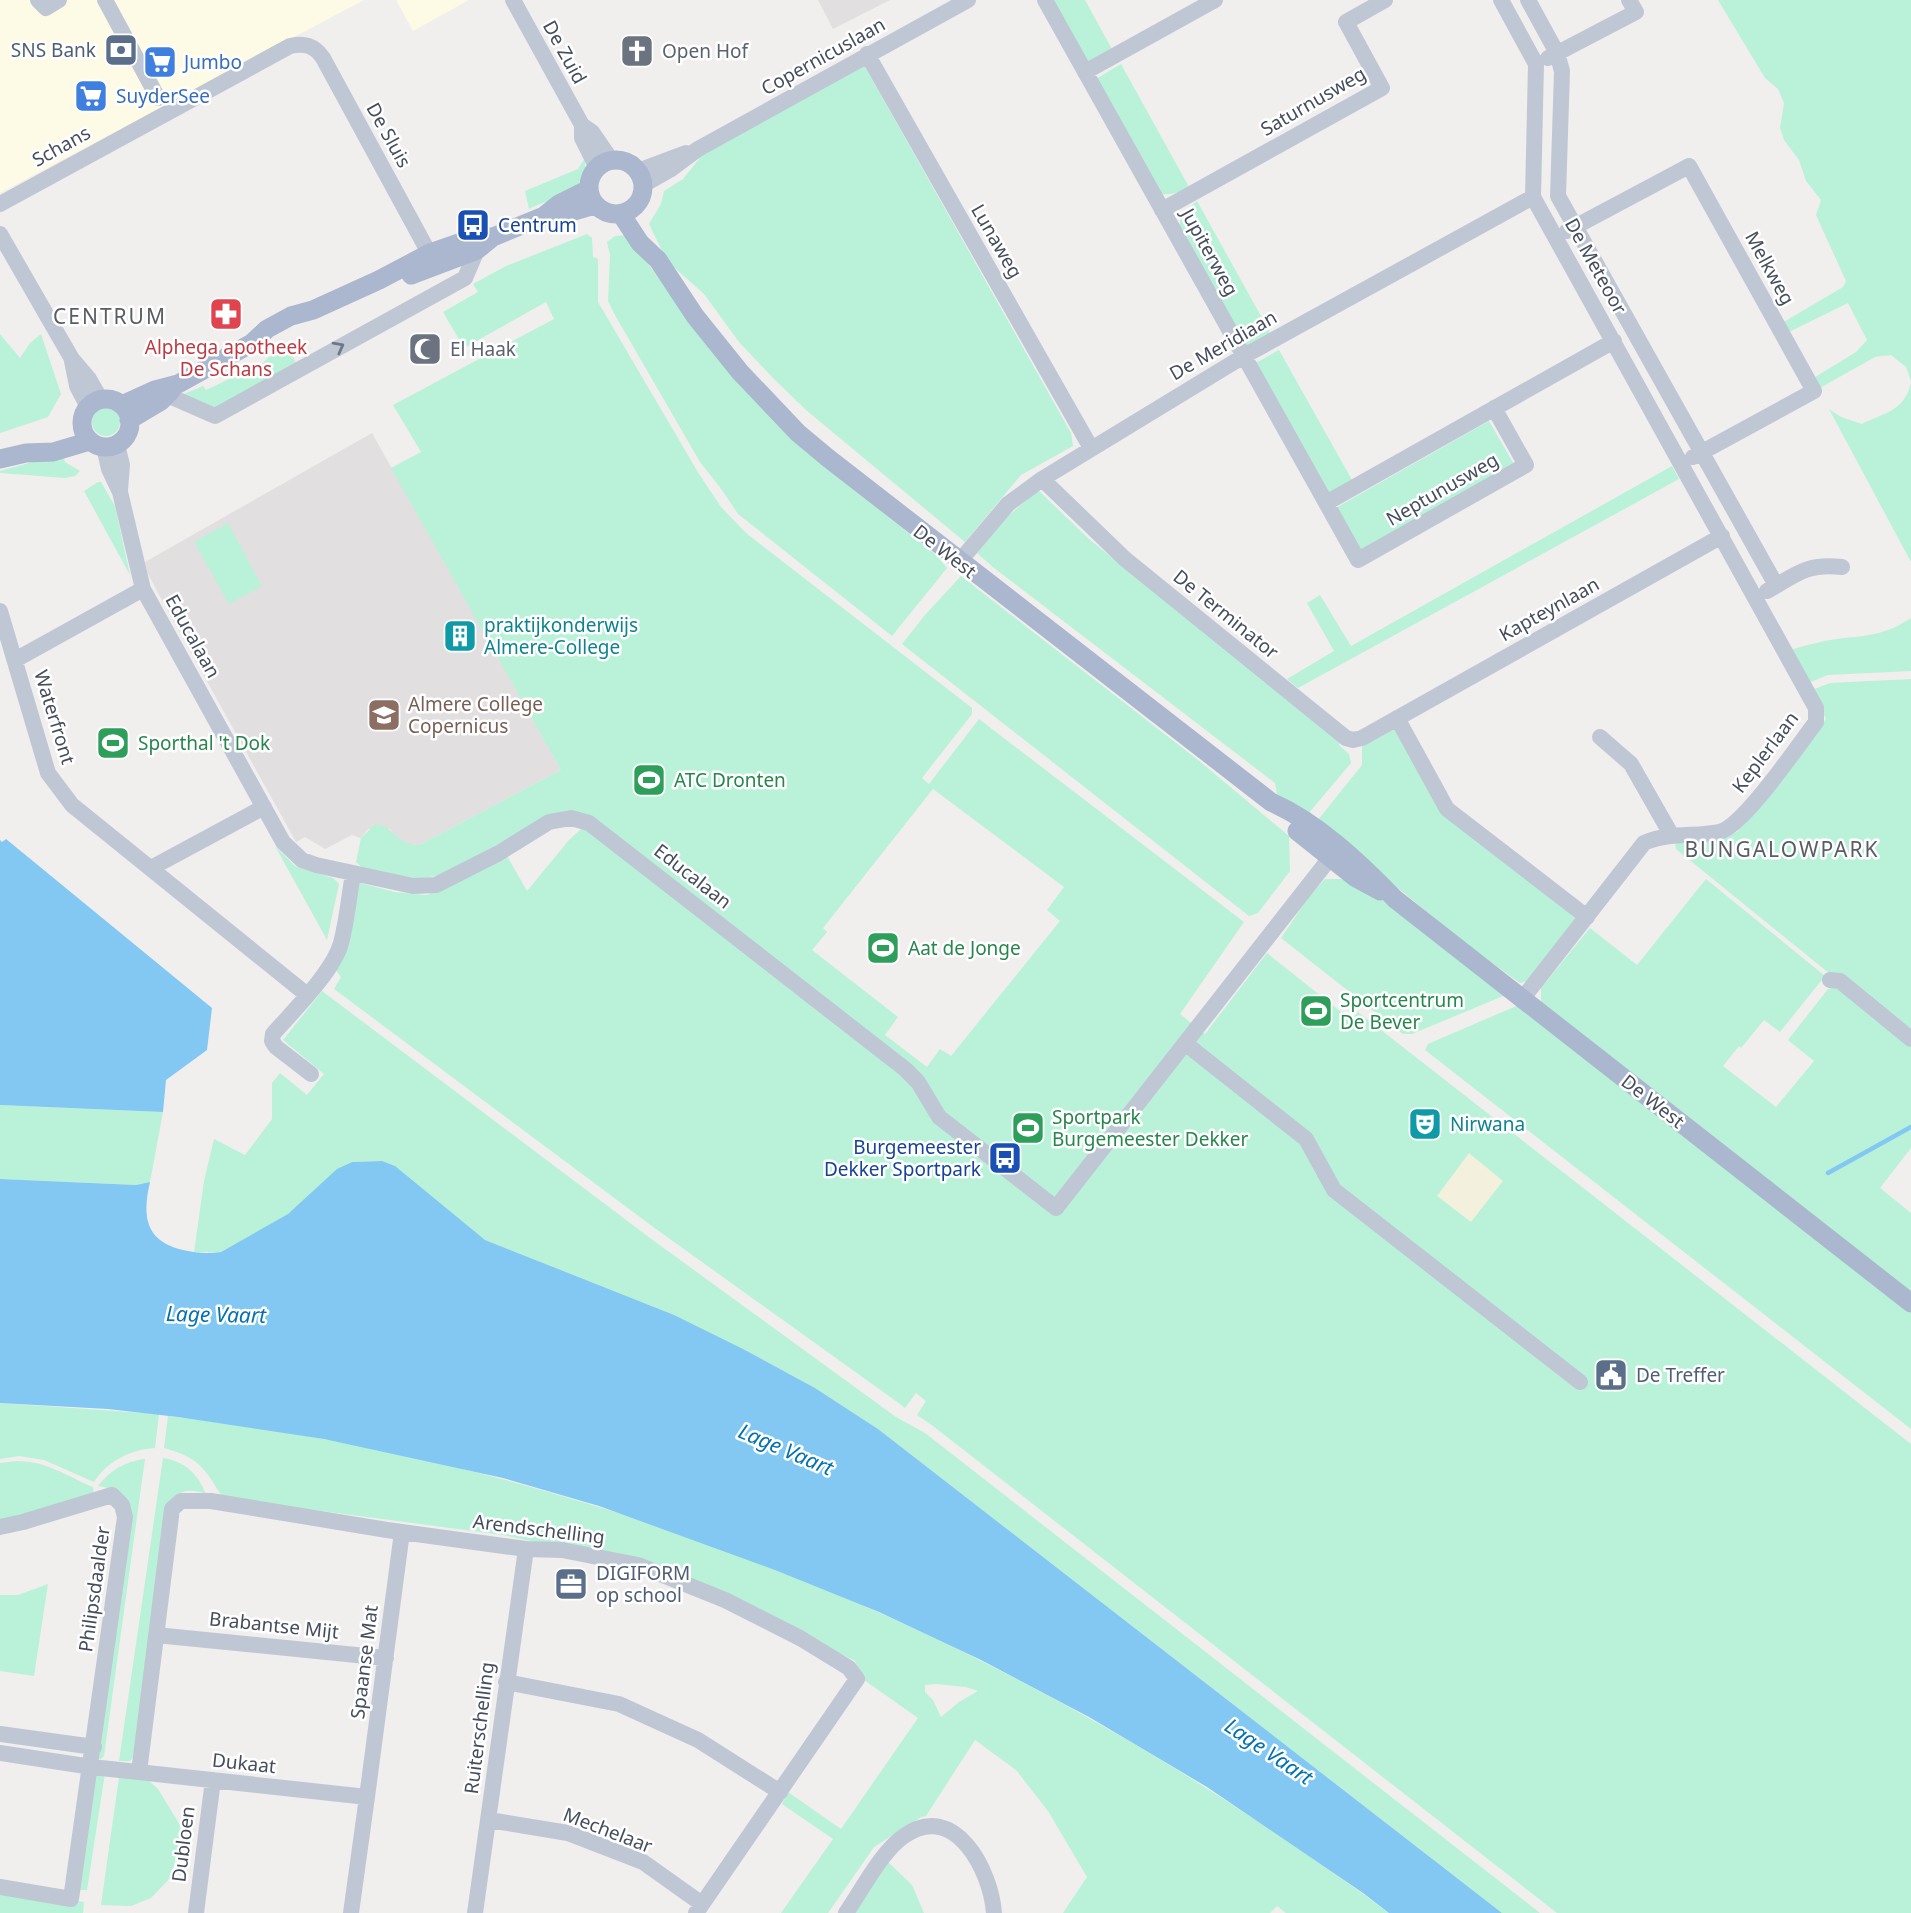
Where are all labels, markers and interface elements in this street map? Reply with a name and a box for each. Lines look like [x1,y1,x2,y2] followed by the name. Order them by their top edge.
[756,11,890,101] street label: Copernicuslaan
[537,16,593,88] street label: De Zuid
[102,31,140,69] bank icon: SNS Bank
[618,32,656,70] church icon: Open Hof
[11,37,96,63] place label: SNS Bank
[662,38,749,64] place label: Open Hof
[141,43,179,81] supermarket icon: Jumbo
[182,49,242,75] place label: Jumbo
[1256,60,1370,142] street label: Saturnusweg
[72,77,110,115] supermarket icon: SuyderSee
[116,83,210,109] place label: SuyderSee
[361,98,417,172] street label: De Sluis
[27,119,95,173] street label: Schans
[965,199,1029,283] street label: Lunaweg
[1174,202,1245,300] street label: Jupiterweg
[454,206,492,244] bus stop icon: Centrum
[498,212,577,238] place label: Centrum
[1559,213,1633,319] street label: De Meteoor
[1739,227,1801,309] street label: Melkweg
[207,295,245,333] pharmacy icon: Alphega apotheek De Schans
[53,302,167,330] district label: CENTRUM
[1165,304,1281,386] street label: De Meridiaan
[406,330,444,368] mosque icon: El Haak
[145,334,307,382] place label: Alphega apotheek De Schans
[450,336,516,362] place label: El Haak
[331,342,344,355] one-way arrow
[1381,446,1503,532] street label: Neptunusweg
[908,518,982,584] street label: De West
[1168,563,1284,665] street label: De Terminator
[1494,571,1604,647] street label: Kapteynlaan
[159,590,227,682] street label: Educalaan
[484,612,638,660] place label: praktijkonderwijs Almere-College
[441,617,479,655] building icon: praktijkonderwijs Almere-College
[28,667,82,768] street label: Waterfront
[408,691,543,739] place label: Almere College Copernicus
[365,696,403,734] school or university icon: Almere College Copernicus
[1726,706,1804,798] street label: Keplerlaan
[94,724,132,762] sports icon: Sporthal 't Dok
[138,730,270,756] place label: Sporthal 't Dok
[630,761,668,799] sports icon: ATC Dronten
[674,767,786,793] place label: ATC Dronten
[1684,835,1880,863] district label: BUNGALOWPARK
[649,838,737,914] street label: Educalaan
[864,929,902,967] sports icon: Aat de Jonge
[908,935,1021,961] place label: Aat de Jonge
[1340,987,1464,1035] place label: Sportcentrum De Bever
[1297,992,1335,1030] sports icon: Sportcentrum De Bever
[1616,1068,1690,1134] street label: De West
[1052,1104,1248,1152] place label: Sportpark Burgemeester Dekker
[1406,1105,1444,1143] theatre icon: Nirwana
[1009,1109,1047,1147] sports icon: Sportpark Burgemeester Dekker
[1450,1111,1525,1137] place label: Nirwana
[824,1134,981,1182] place label: Burgemeester Dekker Sportpark
[986,1139,1024,1177] bus stop icon: Burgemeester Dekker Sportpark
[166,1299,267,1329] water label: Lage Vaart
[1592,1356,1630,1394] public building icon: De Treffer
[1636,1362,1725,1388] place label: De Treffer
[734,1416,839,1482] water label: Lage Vaart
[472,1508,606,1550] street label: Arendschelling
[72,1524,116,1654] street label: Philipsdaalder
[596,1560,690,1608] place label: DIGIFORM op school
[552,1565,590,1603] office icon: DIGIFORM op school
[344,1603,384,1721] street label: Spaanse Mat
[208,1605,340,1645] street label: Brabantse Mijt
[458,1661,500,1795] street label: Ruiterschelling
[1220,1711,1319,1791] water label: Lage Vaart
[211,1747,277,1779] street label: Dukaat
[560,1801,656,1859] street label: Mechelaar
[165,1805,201,1883] street label: Dubloen

